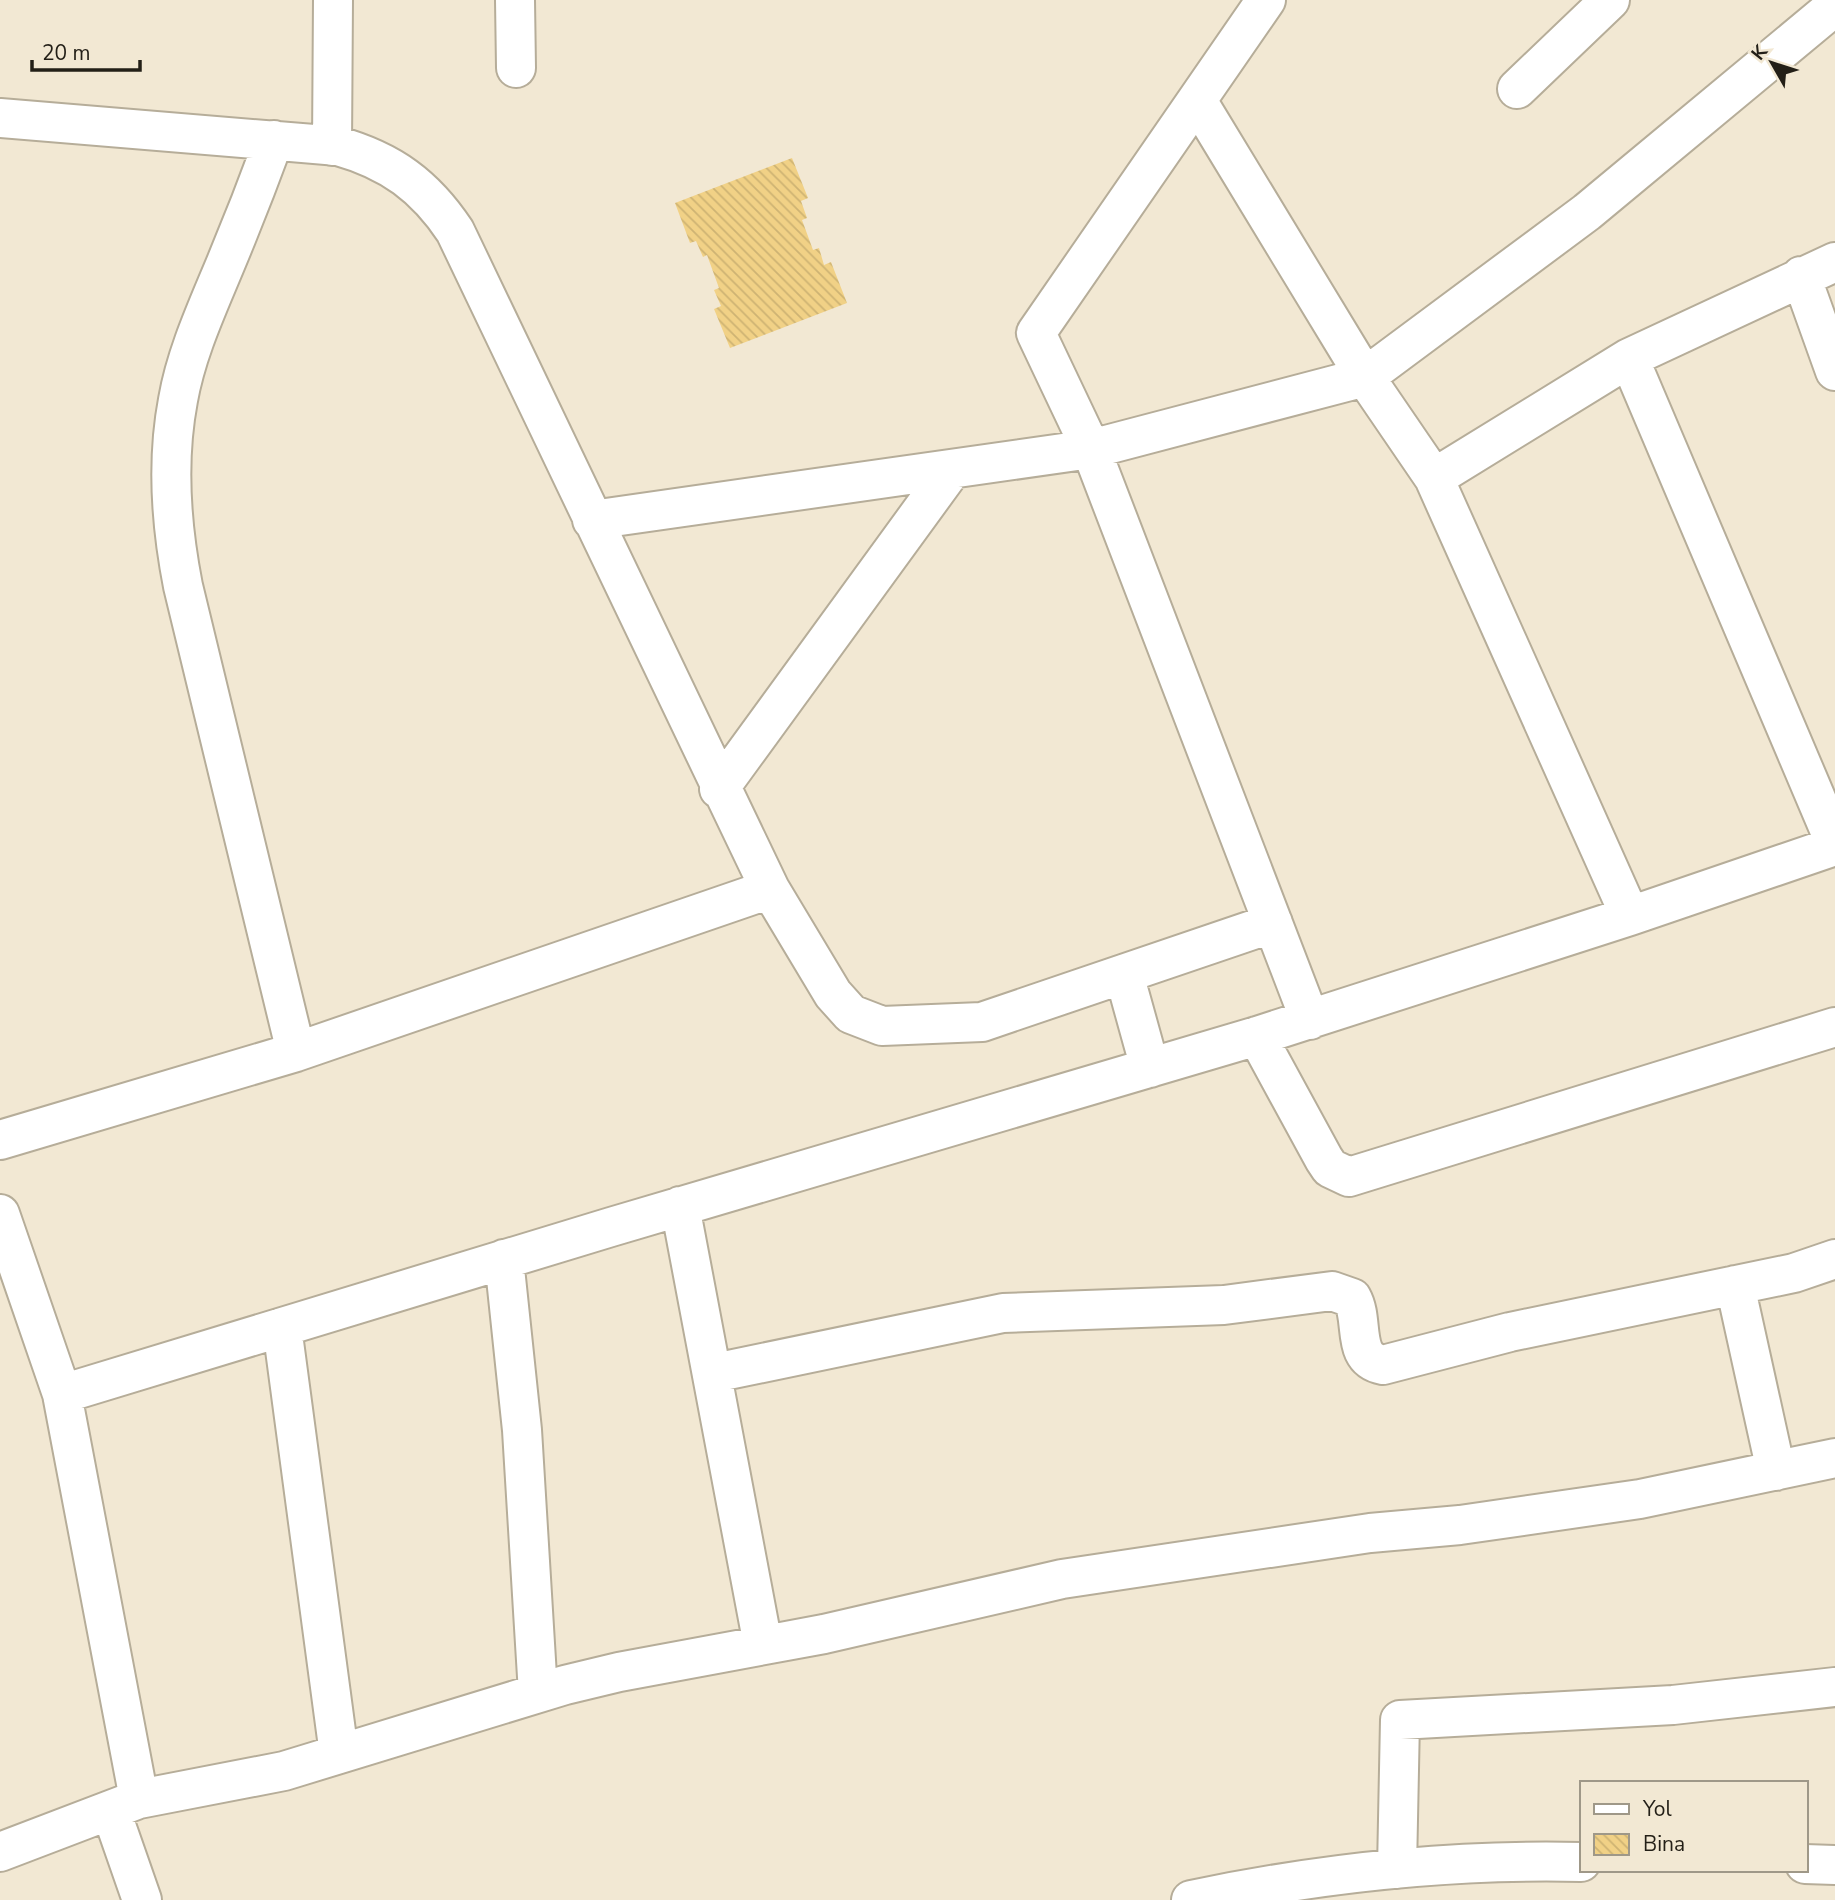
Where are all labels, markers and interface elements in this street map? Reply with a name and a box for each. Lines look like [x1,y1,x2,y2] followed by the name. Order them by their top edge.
[32,28,140,72] scale bar
[1737,28,1807,98] north arrow
[42,39,91,67] text: 20 m
[1745,39,1775,66] text: K
[1580,1781,1807,1872] legend
[1642,1795,1673,1823] text: Yol
[1643,1830,1685,1858] text: Bina

